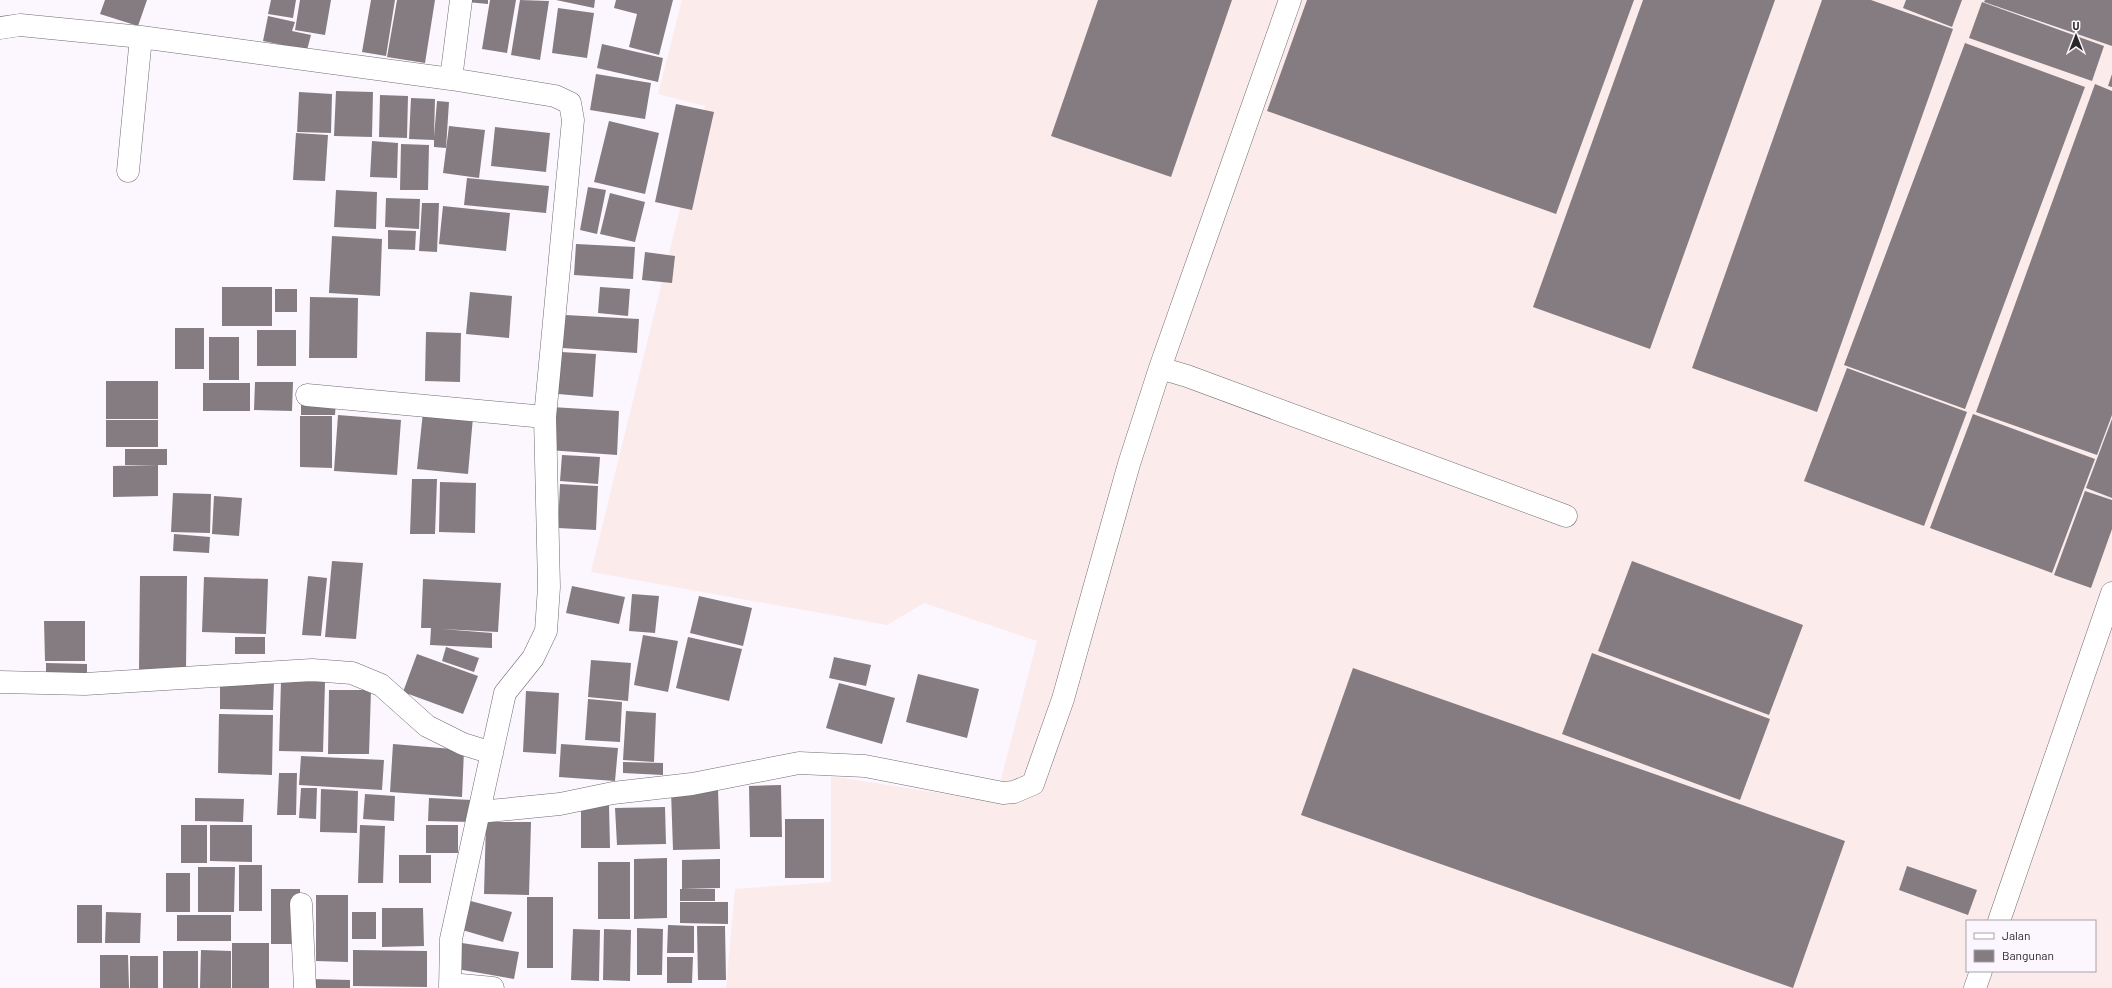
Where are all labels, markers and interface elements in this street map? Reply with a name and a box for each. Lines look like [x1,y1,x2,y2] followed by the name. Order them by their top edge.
[2056,16,2096,56] north arrow
[2073,19,2080,32] text: U
[1966,920,2096,972] legend
[2002,928,2030,942] text: Jalan
[2002,948,2054,962] text: Bangunan

